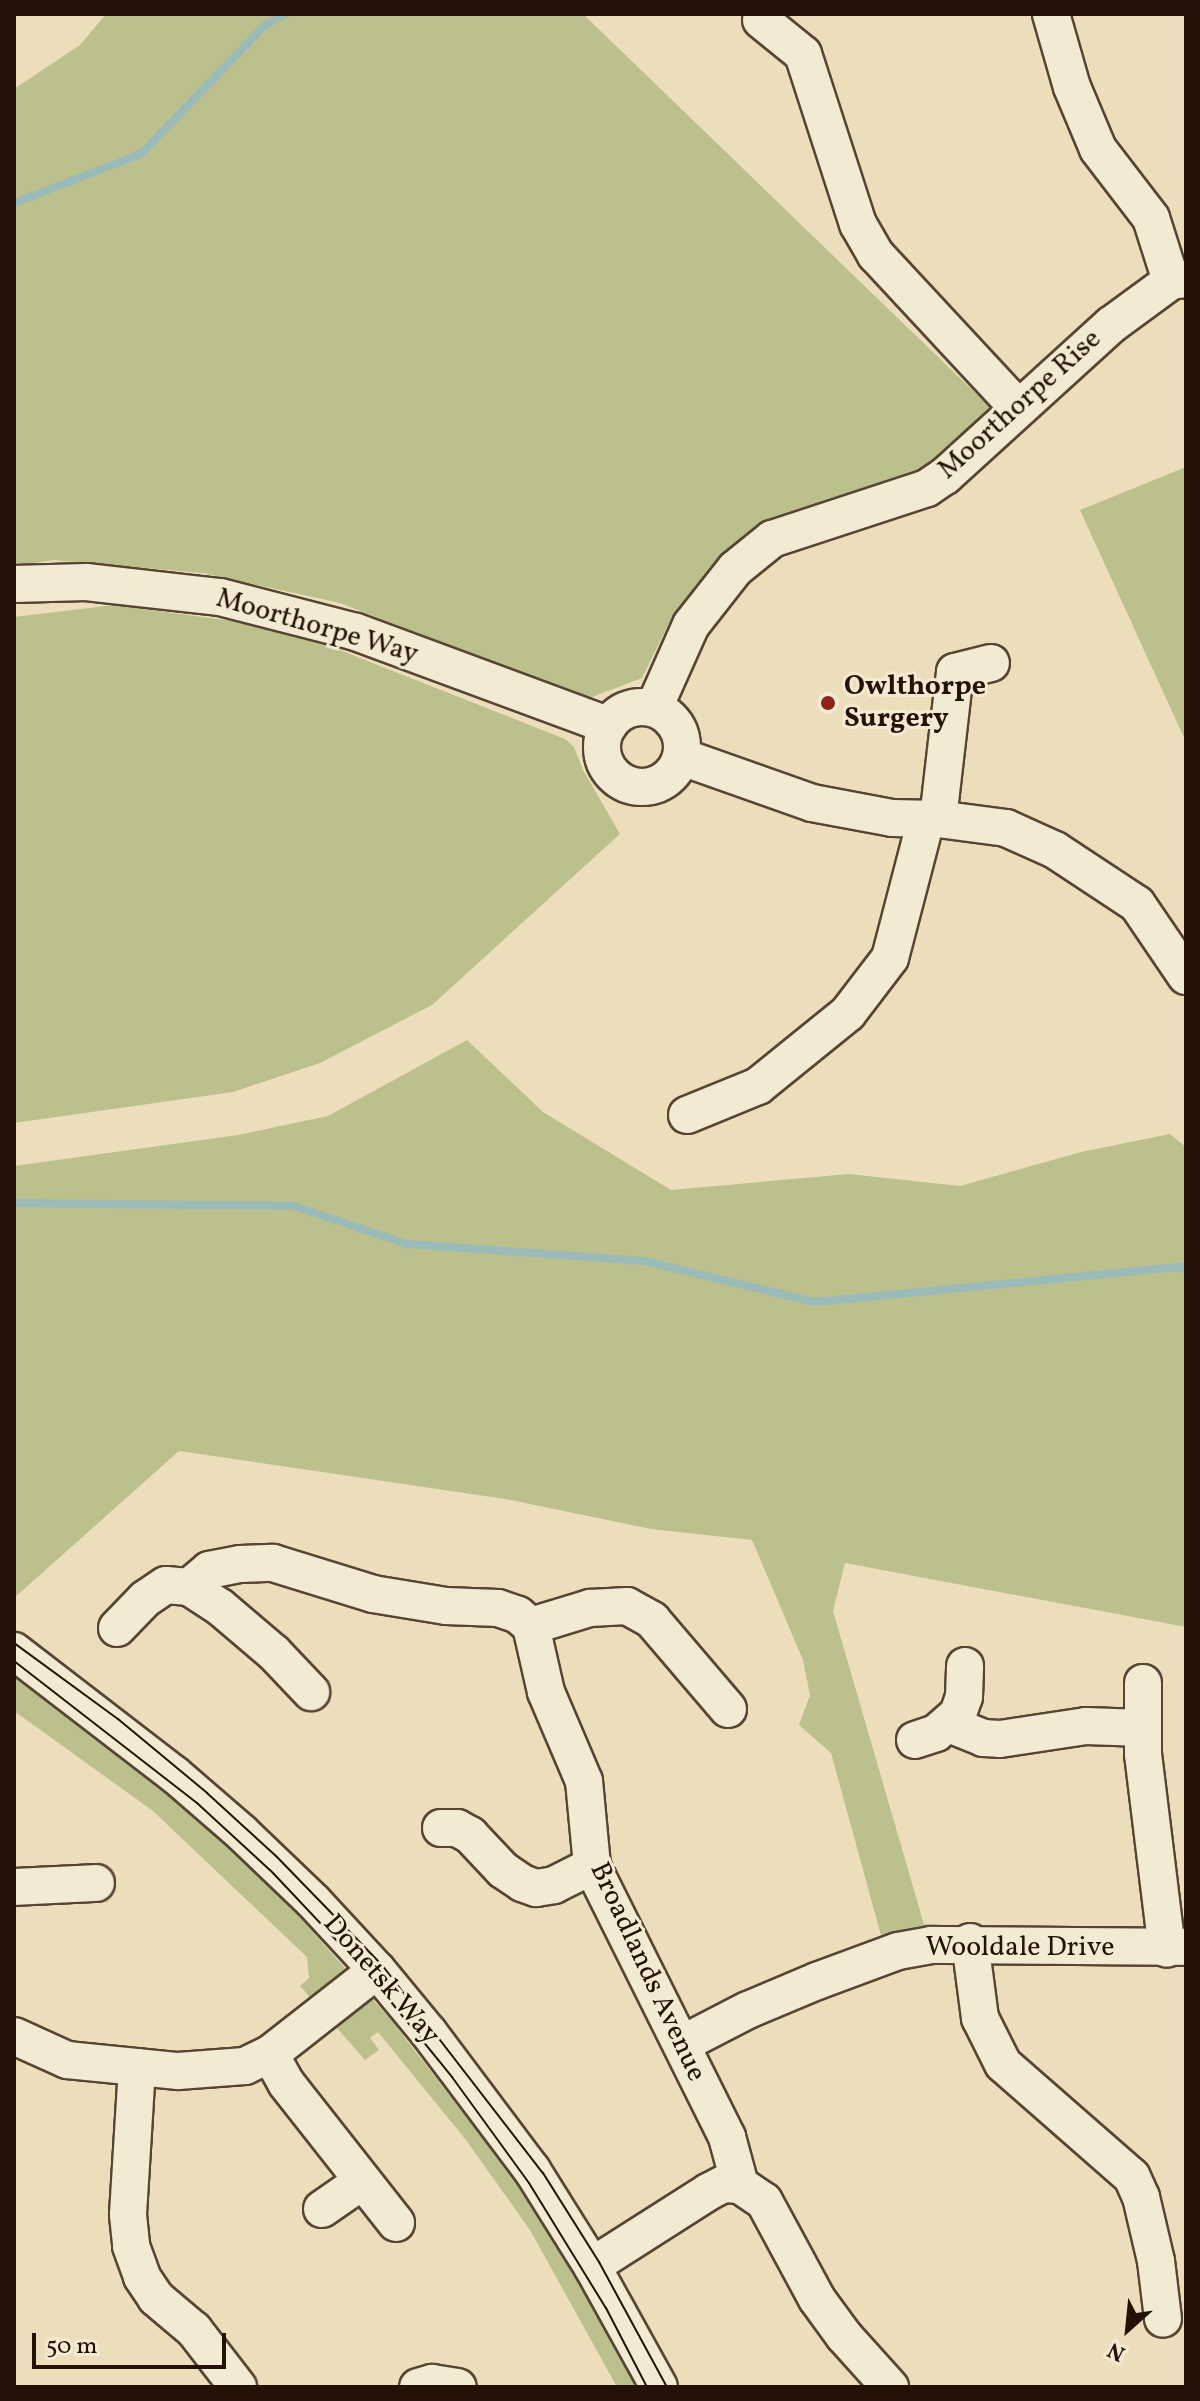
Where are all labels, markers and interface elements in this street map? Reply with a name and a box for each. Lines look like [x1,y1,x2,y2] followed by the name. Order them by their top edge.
[931,323,1109,487] street label: Moorthorpe Rise
[212,582,422,672] street label: Moorthorpe Way
[844,670,986,736] place label: Owlthorpe Surgery
[819,694,837,712] marker: Owlthorpe Surgery
[582,1857,712,2087] street label: Broadlands Avenue
[315,1908,447,2052] street label: Donetsk Way
[925,1931,1115,1965] street label: Wooldale Drive
[1088,2289,1168,2369] north arrow
[36,2317,230,2367] scale bar
[46,2330,98,2364] text: 50 m
[1103,2333,1131,2368] text: N

